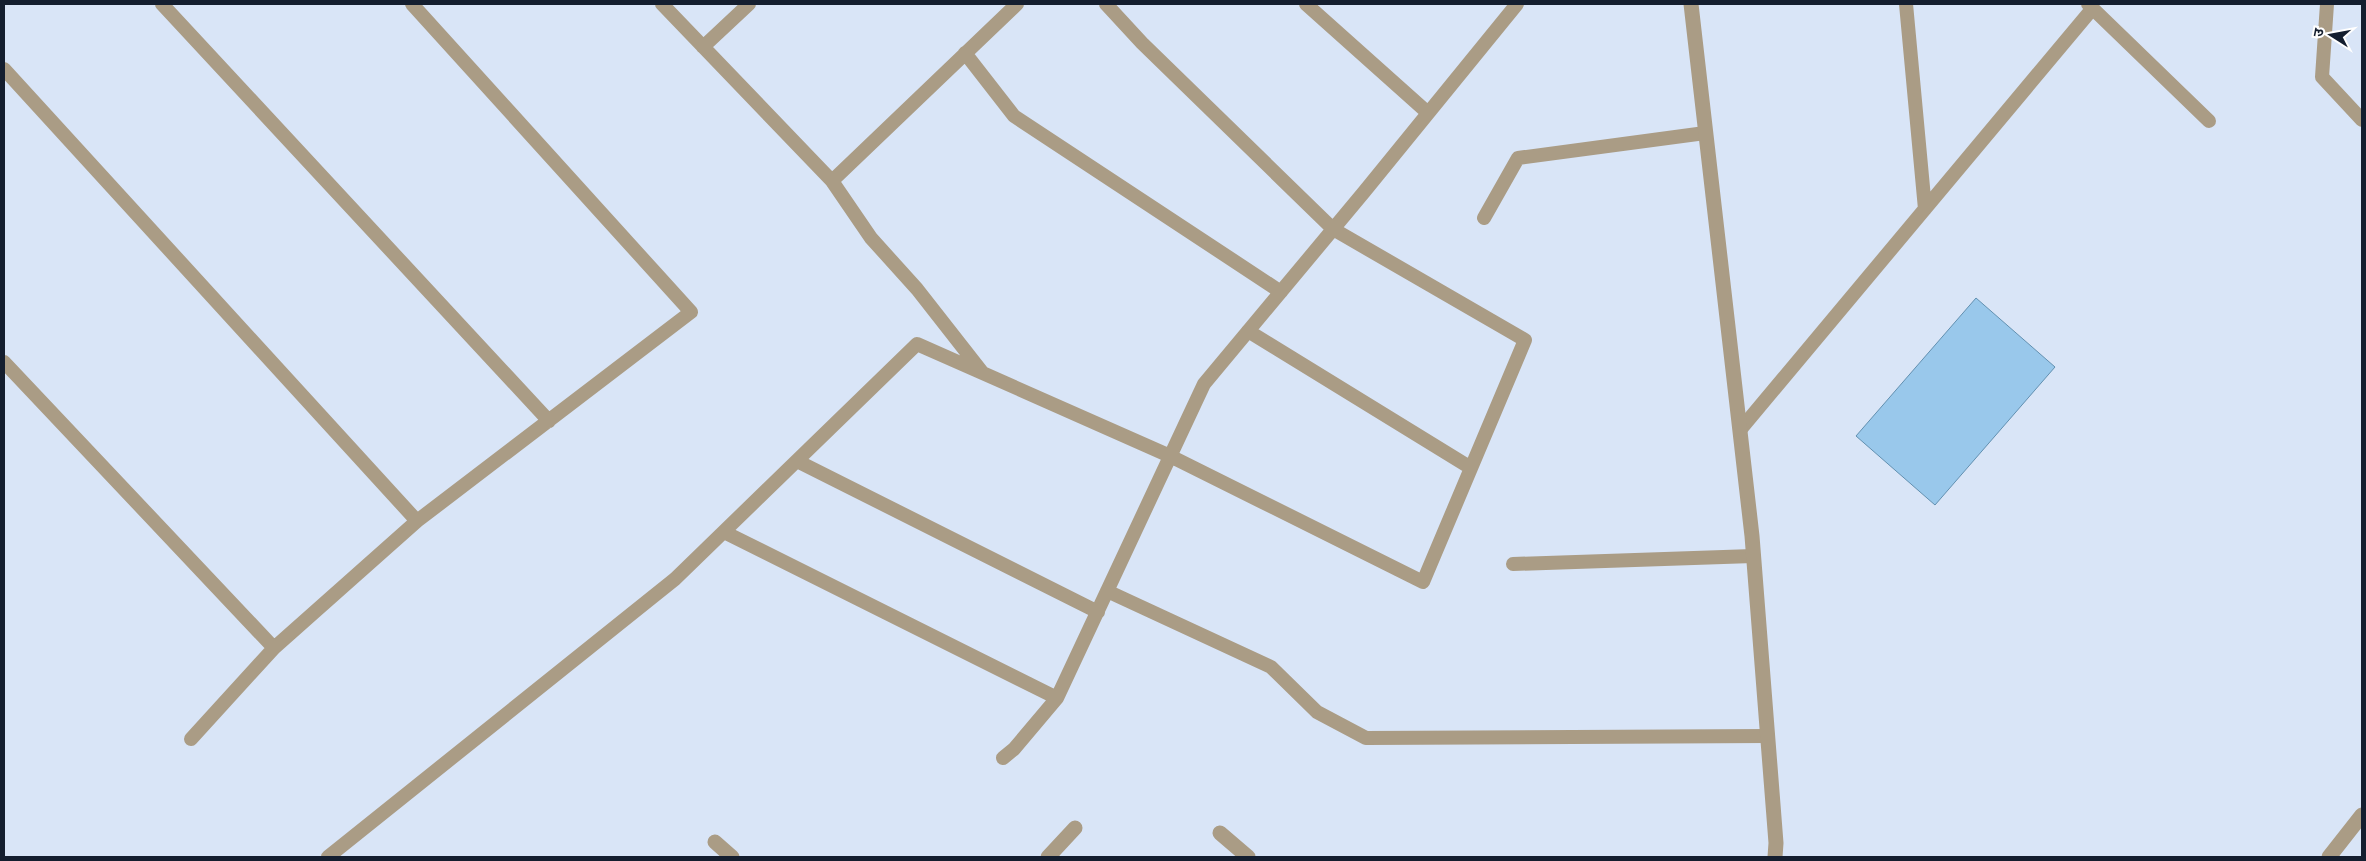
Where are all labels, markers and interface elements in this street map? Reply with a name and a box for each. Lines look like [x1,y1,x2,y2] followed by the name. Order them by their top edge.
[2306,10,2356,60] north arrow
[2309,26,2328,38] text: उ

